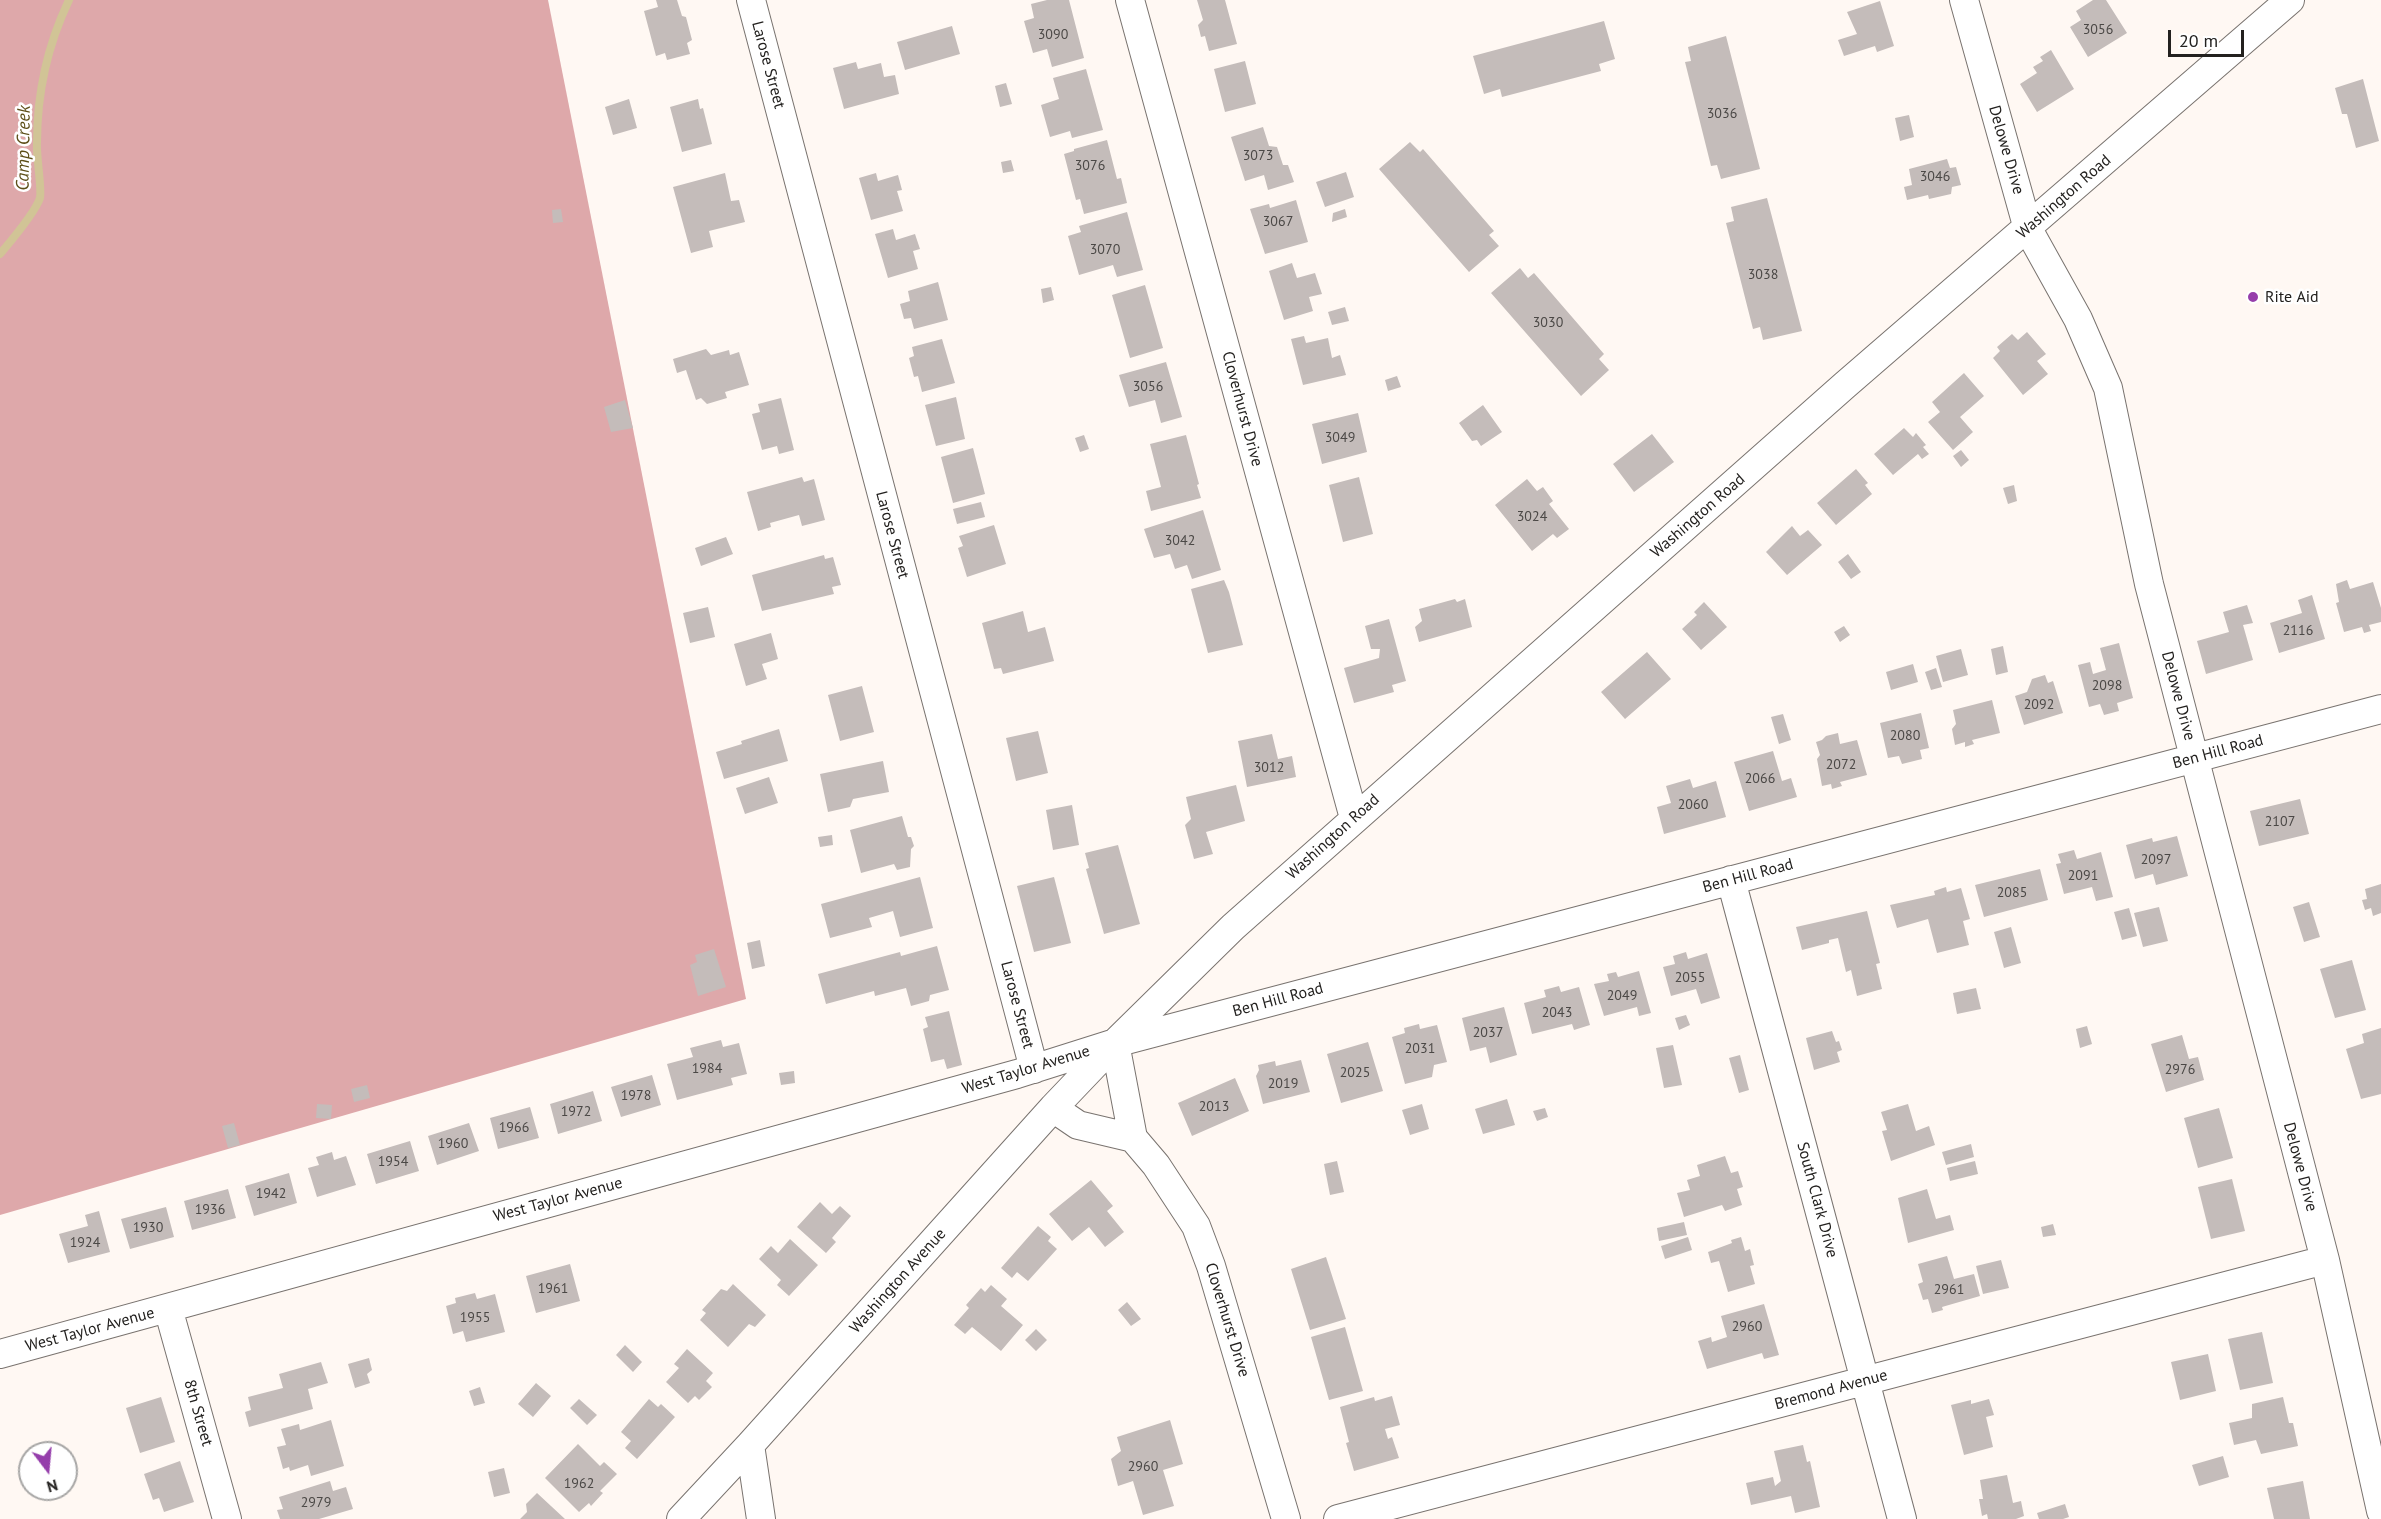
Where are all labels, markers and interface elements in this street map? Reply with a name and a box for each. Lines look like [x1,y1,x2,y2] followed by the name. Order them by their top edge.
[2171,18,2248,56] scale bar
[747,19,789,111] street label: Larose Street
[2083,22,2113,38] house number: 3056
[1038,27,1068,43] house number: 3090
[2179,29,2218,52] text: 20 m
[1984,103,2028,197] street label: Delowe Drive
[12,105,36,191] water label: Camp Creek
[1707,106,1737,122] house number: 3036
[1243,148,1273,164] house number: 3073
[2013,151,2115,243] street label: Washington Road
[1075,158,1105,174] house number: 3076
[1920,169,1950,185] house number: 3046
[1263,214,1293,230] house number: 3067
[1090,242,1120,258] house number: 3070
[1748,267,1778,283] house number: 3038
[2265,287,2319,307] place label: Rite Aid
[2246,290,2260,304] marker: Rite Aid
[1533,315,1563,331] house number: 3030
[1217,349,1267,469] street label: Cloverhurst Drive
[1133,379,1163,395] house number: 3056
[1325,430,1355,446] house number: 3049
[1647,470,1749,562] street label: Washington Road
[871,489,913,581] street label: Larose Street
[1517,509,1547,525] house number: 3024
[1165,533,1195,549] house number: 3042
[2283,623,2313,639] house number: 2116
[2157,649,2199,743] street label: Delowe Drive
[2092,678,2122,694] house number: 2098
[2024,697,2054,713] house number: 2092
[1890,728,1920,744] house number: 2080
[2171,731,2265,773] street label: Ben Hill Road
[1826,757,1856,773] house number: 2072
[1254,760,1284,776] house number: 3012
[1745,771,1775,787] house number: 2066
[1283,790,1383,884] street label: Washington Road
[1678,797,1708,813] house number: 2060
[2265,814,2295,830] house number: 2107
[2141,852,2171,868] house number: 2097
[1701,855,1795,897] street label: Ben Hill Road
[2068,868,2098,884] house number: 2091
[1997,885,2027,901] house number: 2085
[996,959,1038,1051] street label: Larose Street
[1675,970,1705,986] house number: 2055
[1231,979,1325,1021] street label: Ben Hill Road
[1607,988,1637,1004] house number: 2049
[1542,1005,1572,1021] house number: 2043
[1473,1025,1503,1041] house number: 2037
[960,1041,1092,1099] street label: West Taylor Avenue
[1405,1041,1435,1057] house number: 2031
[692,1061,722,1077] house number: 1984
[2165,1062,2195,1078] house number: 2976
[1340,1065,1370,1081] house number: 2025
[1268,1076,1298,1092] house number: 2019
[621,1088,651,1104] house number: 1978
[1199,1099,1229,1115] house number: 2013
[561,1104,591,1120] house number: 1972
[499,1120,529,1136] house number: 1966
[2279,1120,2321,1214] street label: Delowe Drive
[438,1136,468,1152] house number: 1960
[1792,1140,1842,1260] street label: South Clark Drive
[378,1154,408,1170] house number: 1954
[491,1174,625,1226] street label: West Taylor Avenue
[256,1186,286,1202] house number: 1942
[195,1202,225,1218] house number: 1936
[133,1220,163,1236] house number: 1930
[846,1225,950,1337] street label: Washington Avenue
[70,1235,100,1251] house number: 1924
[1201,1261,1253,1379] street label: Cloverhurst Drive
[538,1281,568,1297] house number: 1961
[1934,1282,1964,1298] house number: 2961
[23,1304,157,1356] street label: West Taylor Avenue
[460,1310,490,1326] house number: 1955
[1732,1319,1762,1335] house number: 2960
[1772,1366,1890,1414] street label: Bremond Avenue
[179,1378,217,1448] street label: 8th Street
[18,1441,78,1501] north arrow
[1128,1459,1158,1475] house number: 2960
[45,1475,60,1497] text: N
[564,1476,594,1492] house number: 1962
[301,1495,331,1511] house number: 2979

